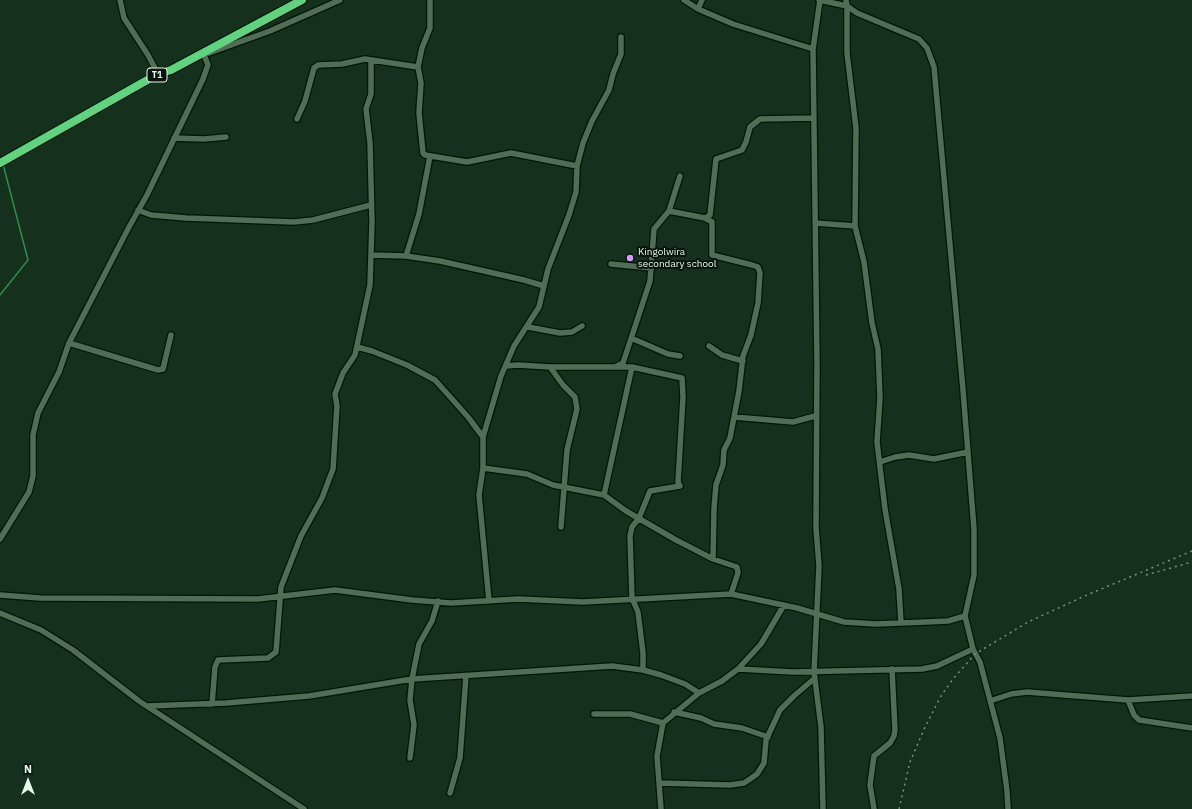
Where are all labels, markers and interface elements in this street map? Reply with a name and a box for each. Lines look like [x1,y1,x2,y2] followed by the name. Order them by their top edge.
[147,68,167,82] road number: T1
[638,246,716,270] place label: Kingolwira secondary school
[625,253,635,263] marker: Kingolwira secondary school
[8,761,48,801] north arrow
[24,762,32,776] text: N

